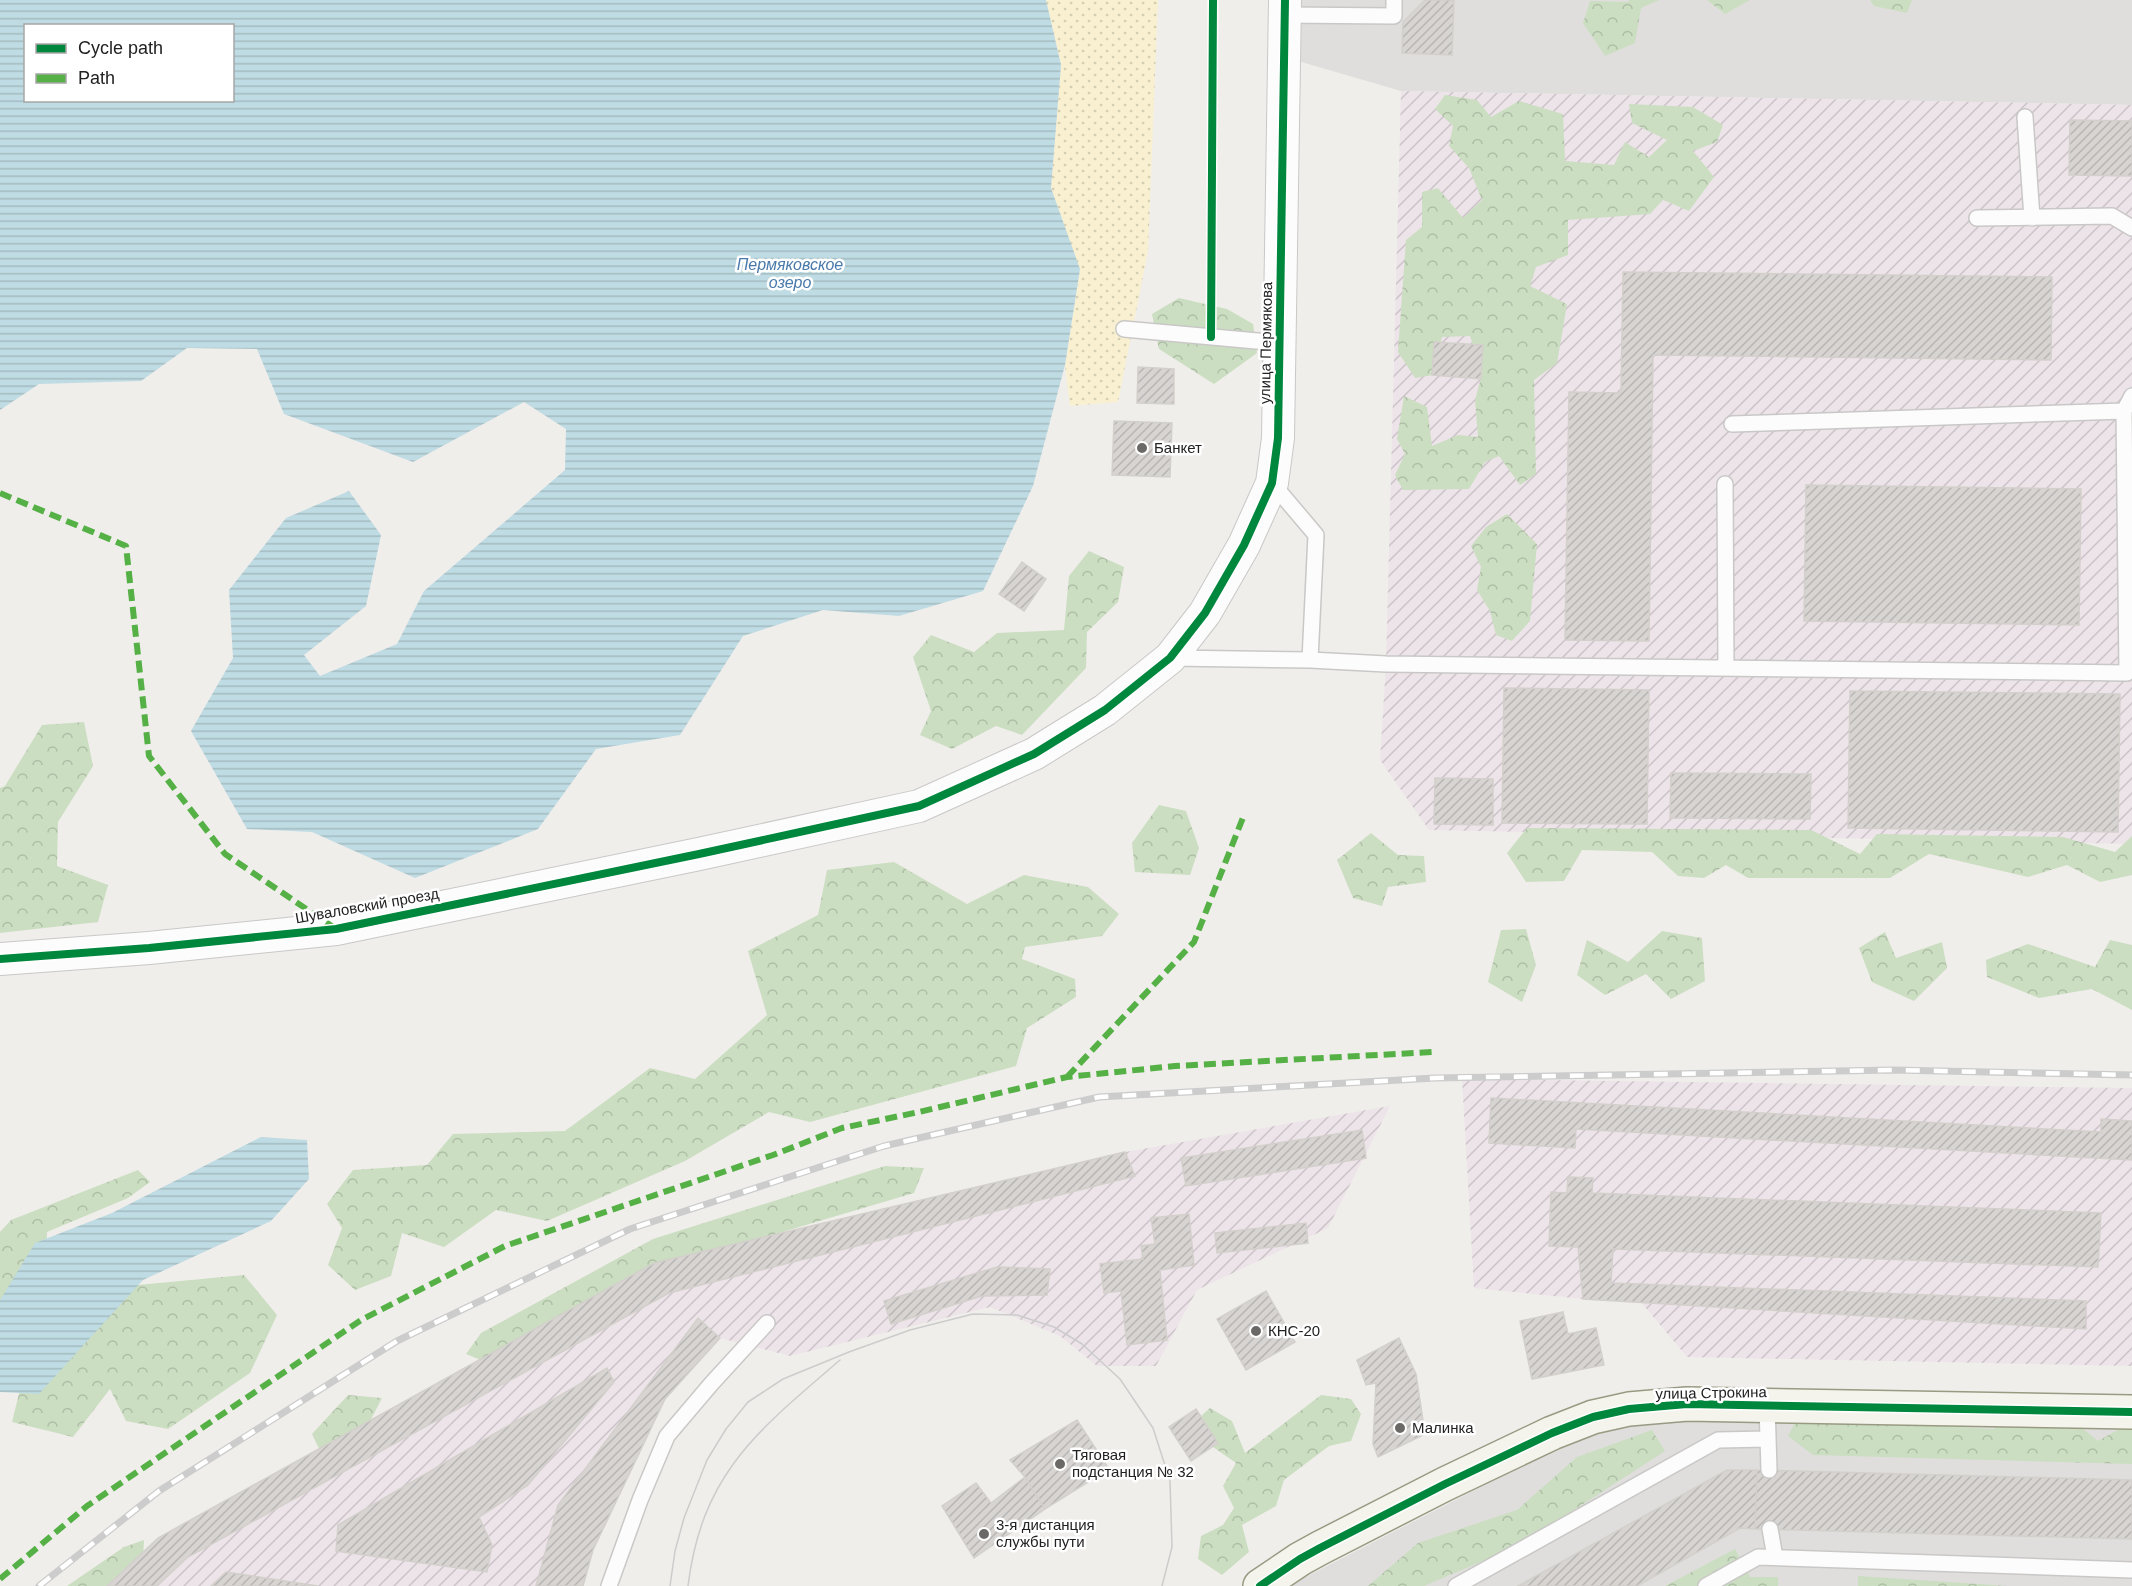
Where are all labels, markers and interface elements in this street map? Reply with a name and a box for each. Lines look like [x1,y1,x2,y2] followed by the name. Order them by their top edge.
[24,24,234,102] legend
[78,38,163,58] text: Cycle path
[78,68,115,88] text: Path
[737,256,843,291] water label: Пермяковское озеро
[1256,281,1275,404] street label: улица Пермякова
[1154,439,1202,456] place label: Банкет
[1135,441,1149,455] marker: Банкет
[294,884,440,927] street label: Шуваловский проезд
[1268,1322,1320,1339] place label: КНС-20
[1249,1324,1263,1338] marker: КНС-20
[1655,1383,1767,1402] street label: улица Строкина
[1412,1419,1474,1436] place label: Малинка
[1393,1421,1407,1435] marker: Малинка
[1072,1446,1194,1480] place label: Тяговая подстанция № 32
[1053,1457,1067,1471] marker: Тяговая подстанция № 32
[996,1516,1095,1550] place label: 3-я дистанция службы пути
[977,1527,991,1541] marker: 3-я дистанция службы пути

